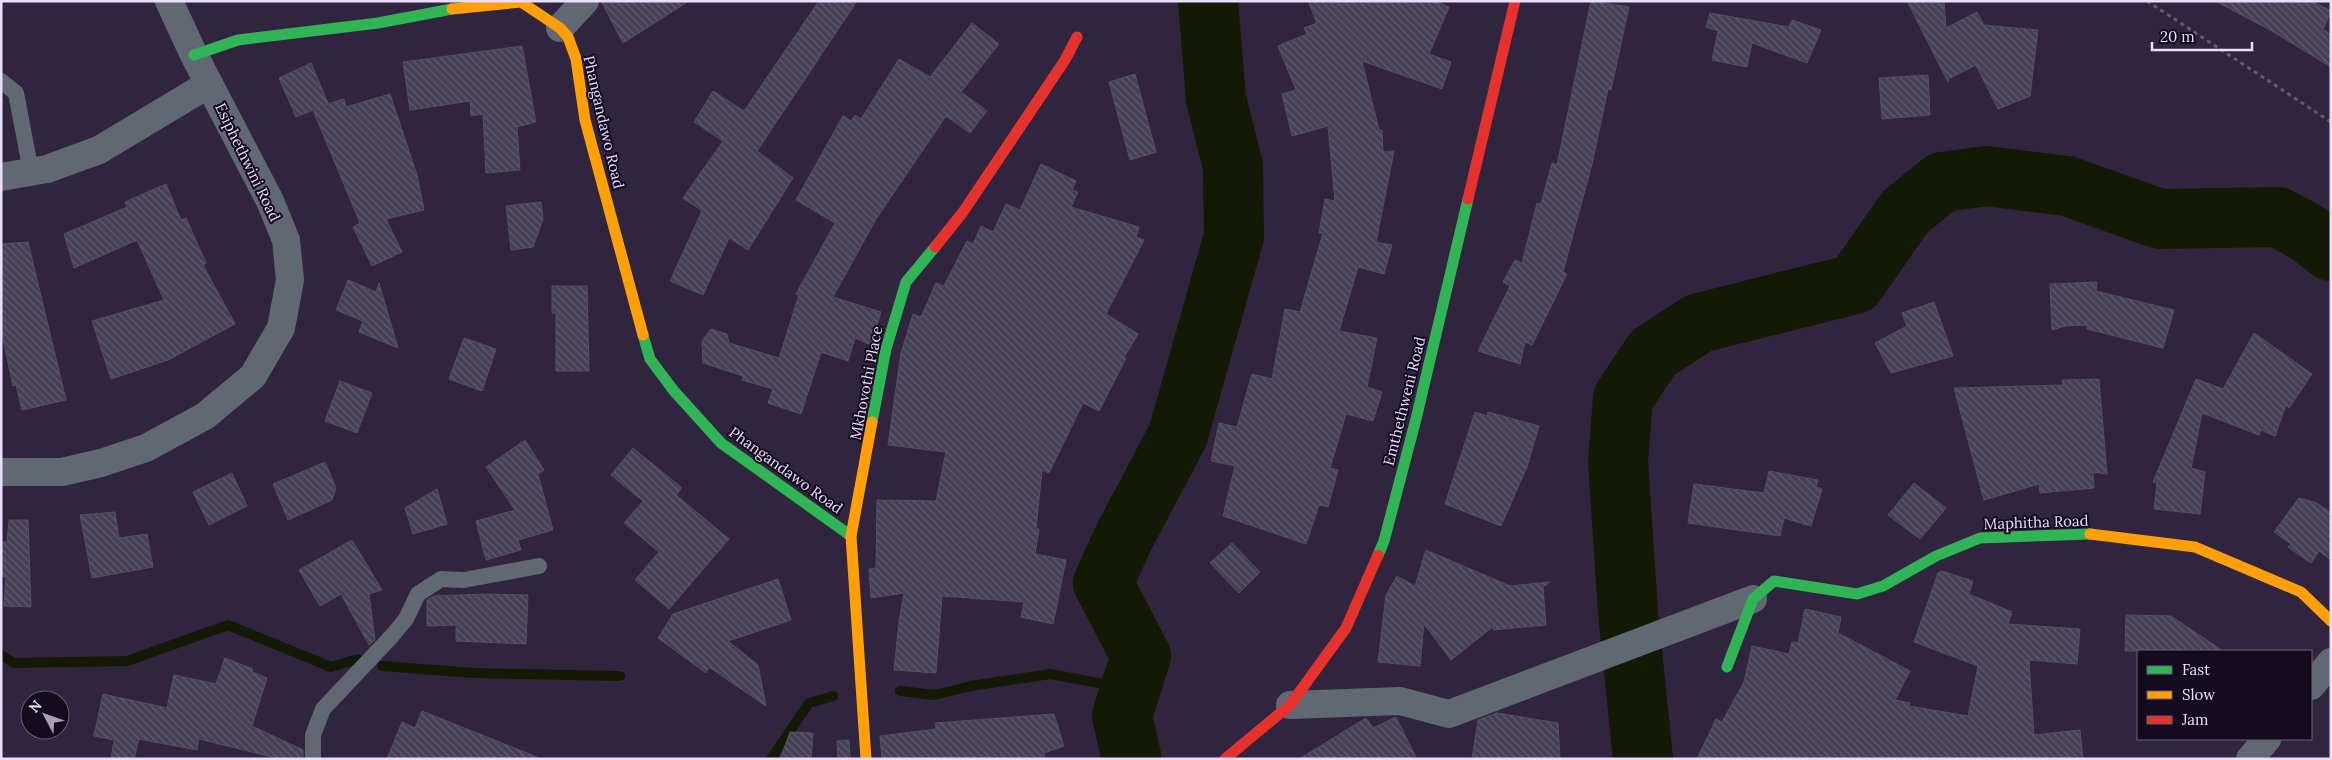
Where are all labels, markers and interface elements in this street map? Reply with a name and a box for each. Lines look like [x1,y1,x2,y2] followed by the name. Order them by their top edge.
[2152,20,2252,52] scale bar
[2160,27,2195,46] text: 20 m
[579,54,629,190] street label: Phangandawo Road
[211,100,285,224] street label: Esiphethwini Road
[846,324,886,442] street label: Mkhovothi Place
[1379,335,1429,467] street label: Emthethweni Road
[725,422,847,518] street label: Phangandawo Road
[1983,511,2089,533] street label: Maphitha Road
[2137,650,2312,740] legend
[2182,660,2210,679] text: Fast
[2182,685,2215,704] text: Slow
[20,690,70,740] north arrow
[25,696,46,716] text: N
[2181,710,2209,729] text: Jam

